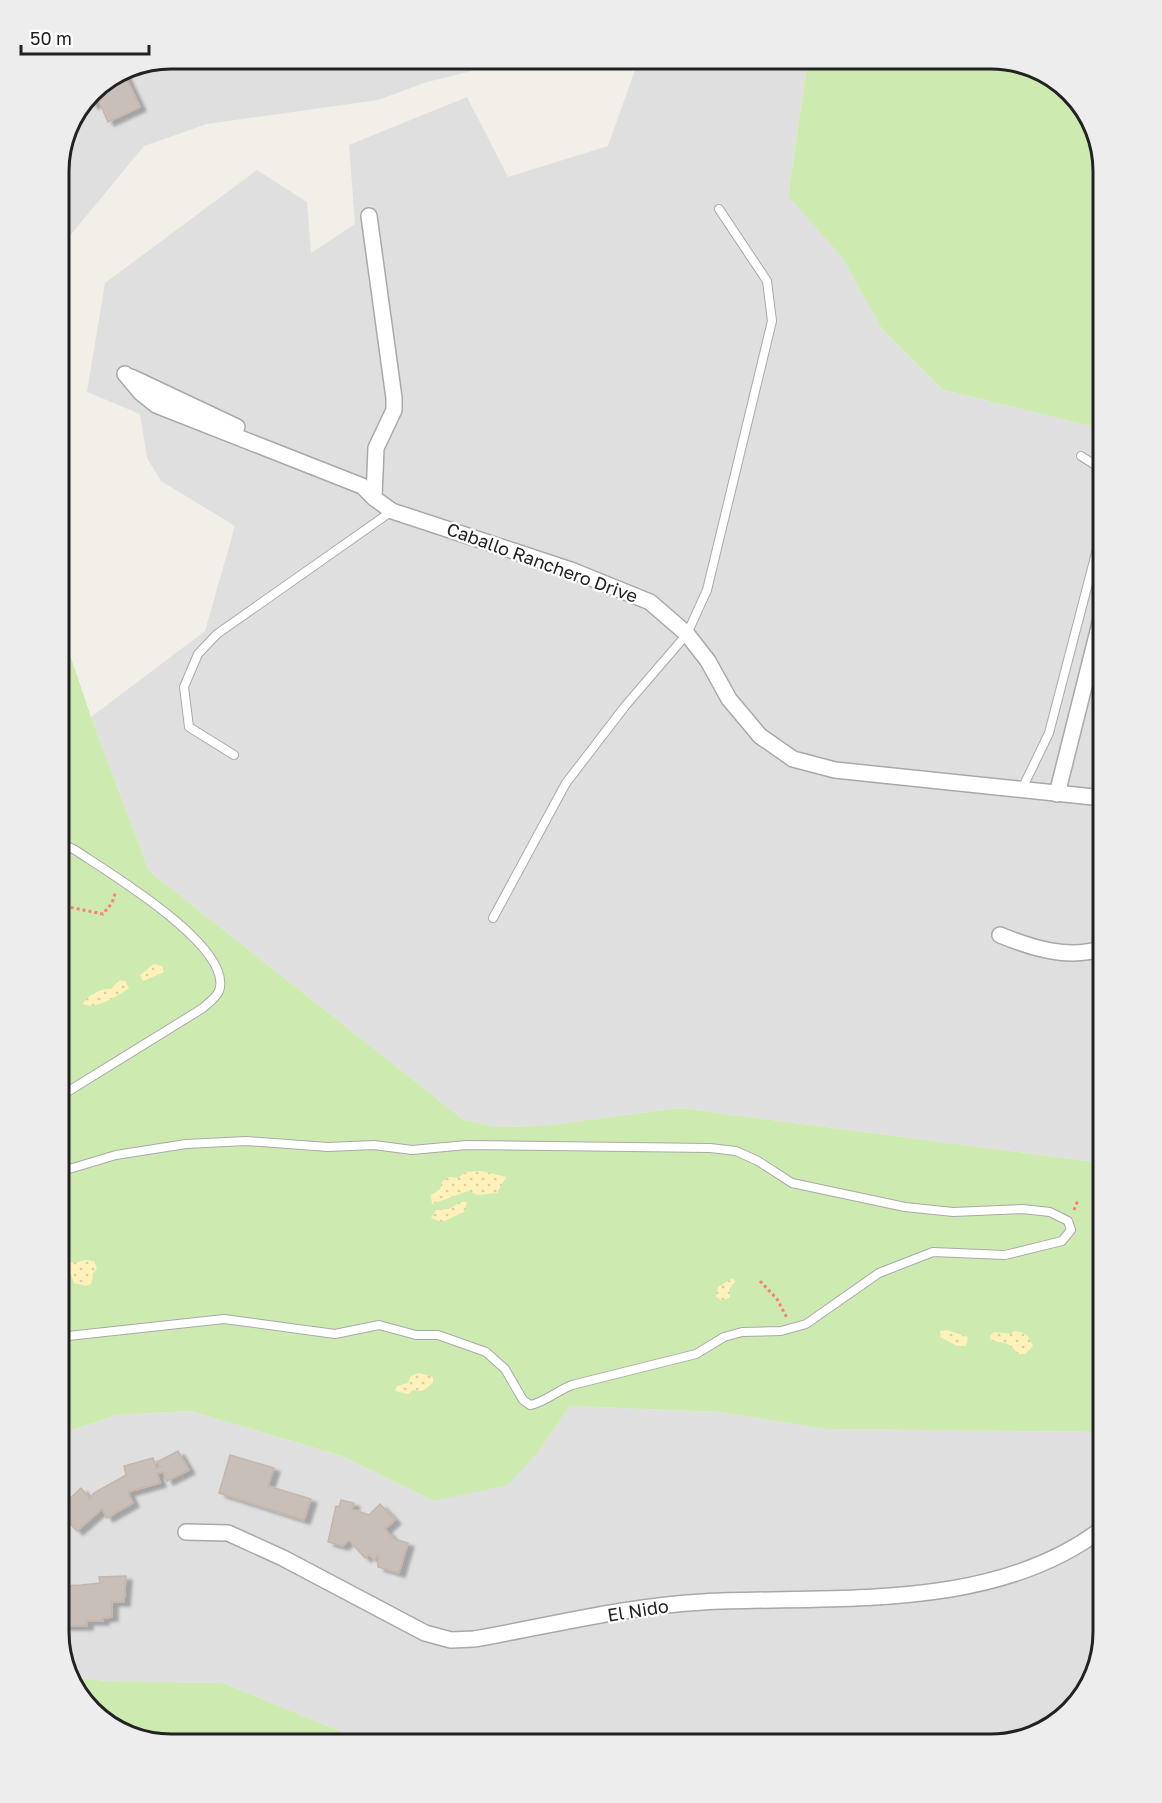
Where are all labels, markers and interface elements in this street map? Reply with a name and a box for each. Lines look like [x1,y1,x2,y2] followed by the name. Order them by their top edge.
[21,18,148,56] scale bar
[30,27,72,49] text: 50 m
[444,517,641,607] street label: Caballo Ranchero Drive
[606,1594,670,1626] street label: El Nido

